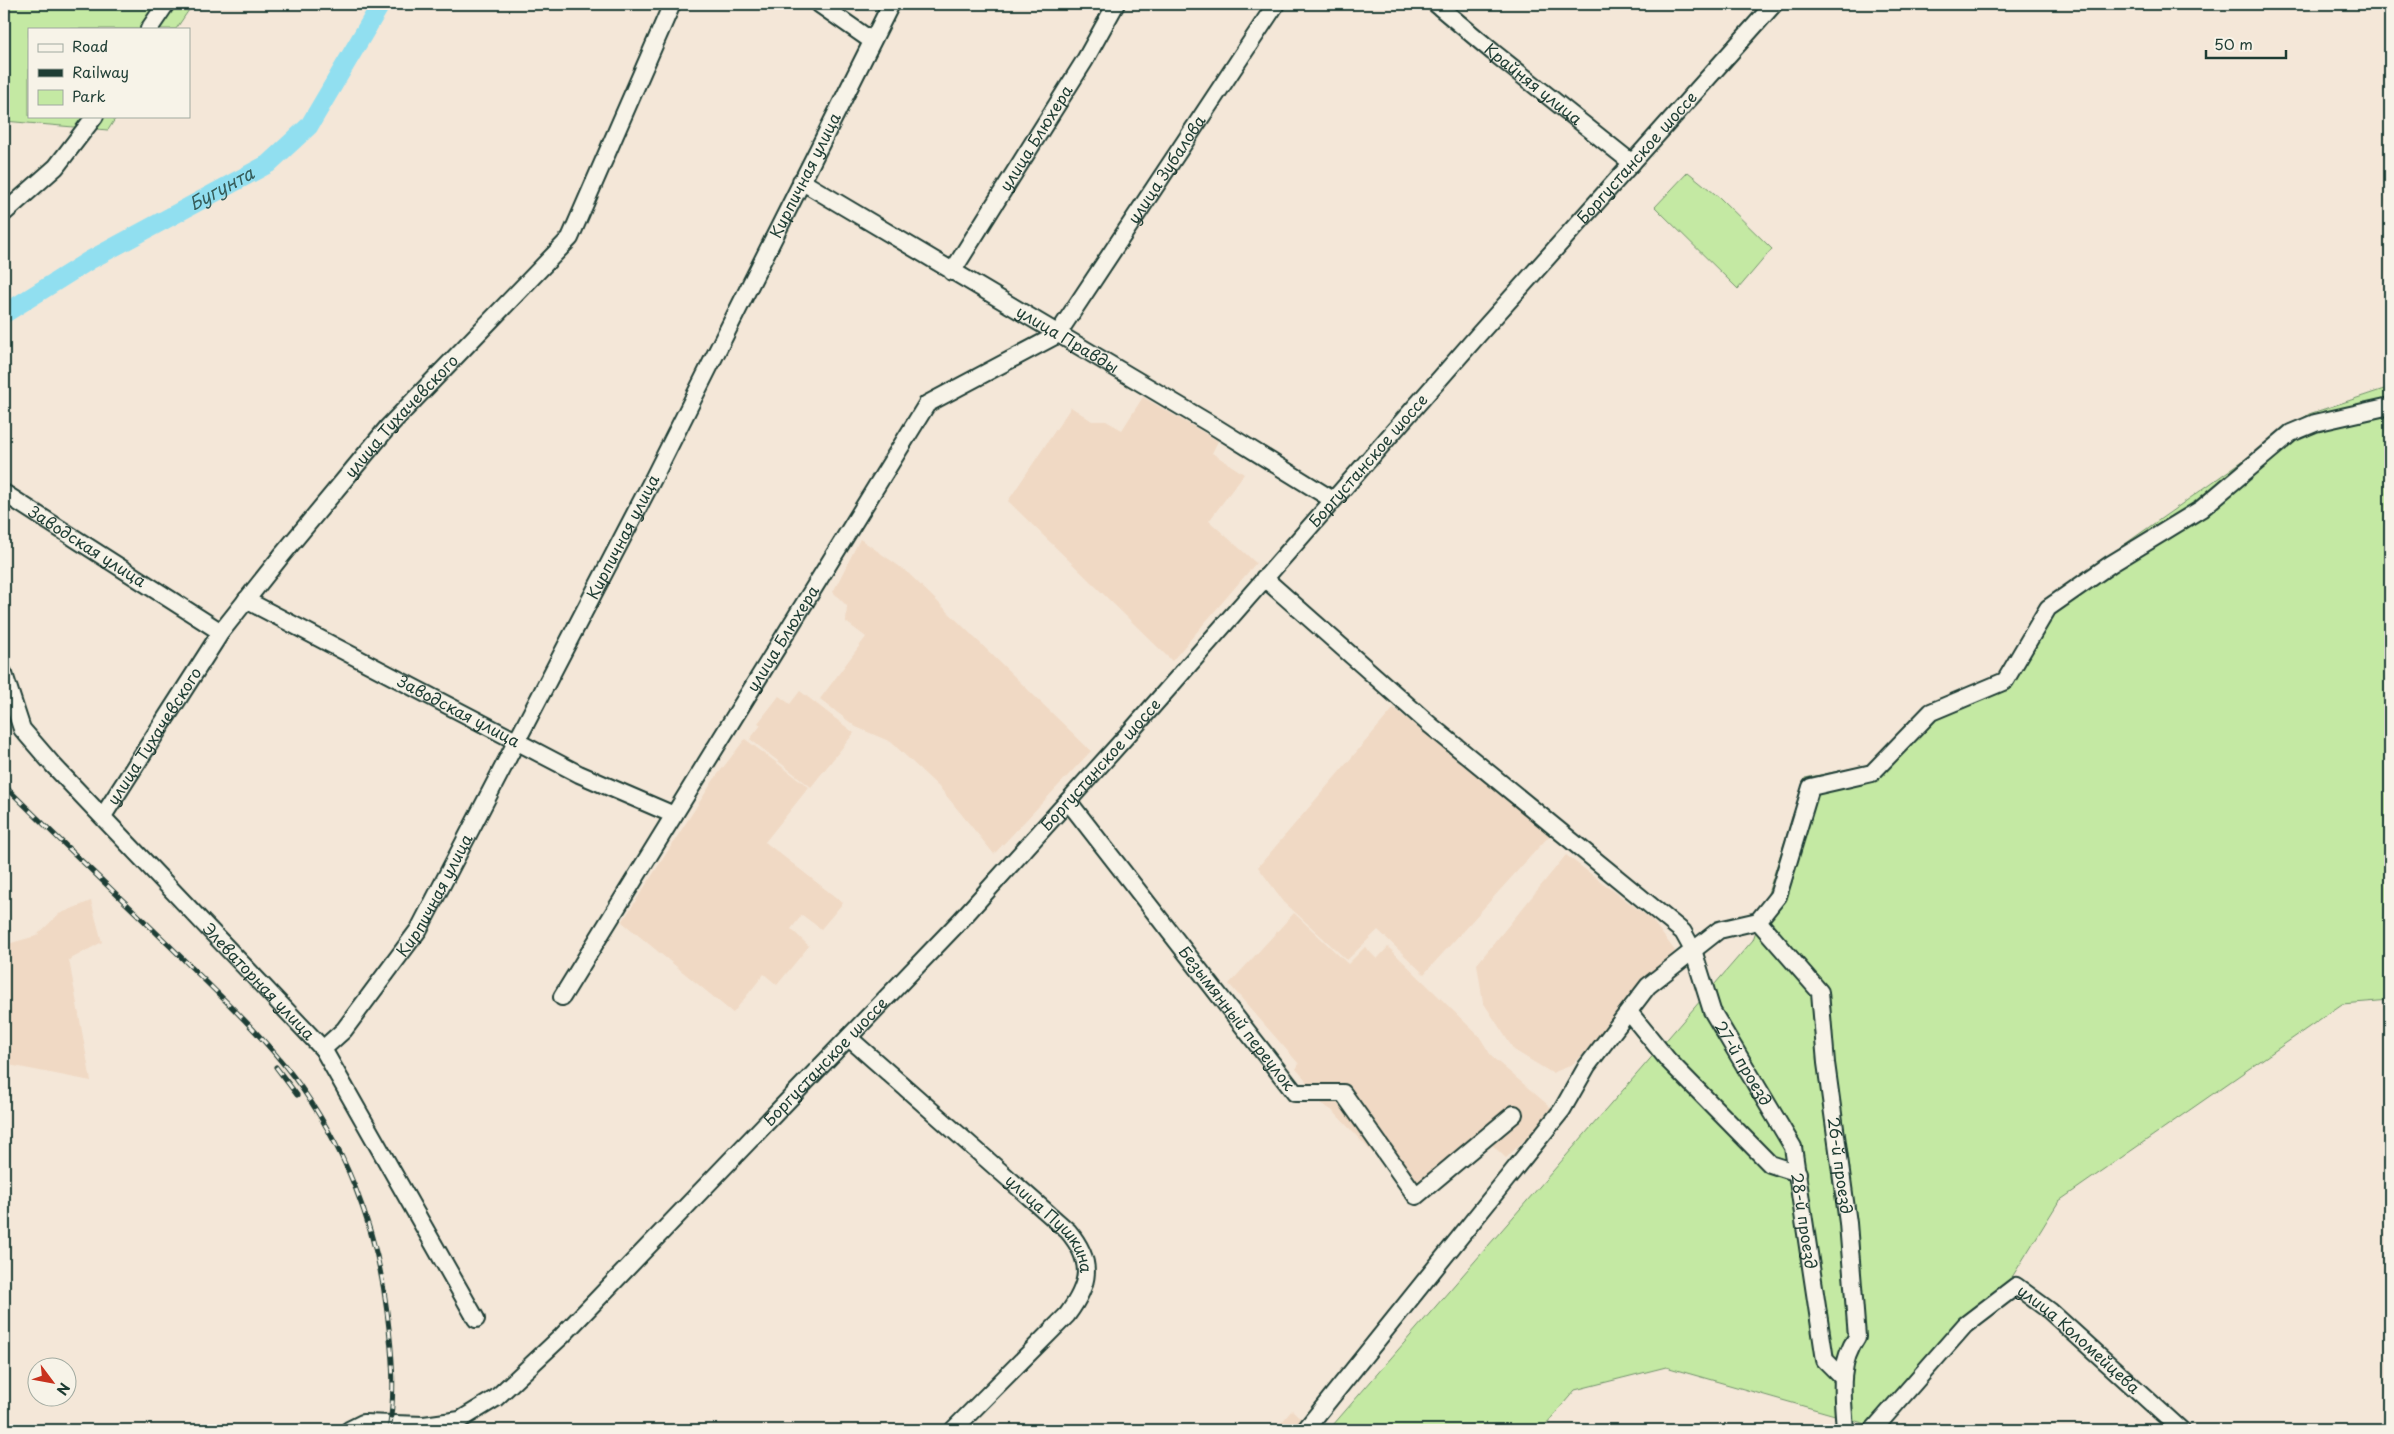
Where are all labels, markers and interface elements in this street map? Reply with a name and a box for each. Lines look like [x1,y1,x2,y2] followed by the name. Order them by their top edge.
[28,28,190,118] legend
[2206,28,2286,60] scale bar
[2214,32,2253,55] text: 50 m
[72,34,108,57] text: Road
[1480,37,1588,130] street label: Крайняя улица
[72,60,129,83] text: Railway
[993,80,1078,195] street label: улица Блюхера
[72,84,106,107] text: Park
[1570,85,1702,229] street label: Боргустанское шоссе
[763,108,846,242] street label: Кирпичная улица
[1121,110,1211,228] street label: улица Зубалова
[183,159,259,216] water label: Бугунта
[1012,299,1124,378] street label: улица Правды
[338,348,463,482] street label: улица Тухачевского
[1302,388,1433,532] street label: Боргустанское шоссе
[580,470,664,603] street label: Кирпичная улица
[24,499,151,592] street label: Заводская улица
[740,580,824,696] street label: улица Блюхера
[100,662,207,809] street label: улица Тухачевского
[394,668,525,752] street label: Заводская улица
[1034,692,1166,836] street label: Боргустанское шоссе
[389,829,478,961] street label: Кирпичная улица
[198,917,321,1045] street label: Элеваторная улица
[1174,940,1302,1095] street label: Безымянный переулок
[757,991,892,1131] street label: Боргустанское шоссе
[1709,1016,1779,1110] street label: 27-й проезд
[1823,1115,1860,1215] street label: 26-й проезд
[1000,1168,1099,1274] street label: улица Пушкина
[1786,1171,1824,1270] street label: 28-й проезд
[2013,1278,2146,1399] street label: улица Коломейцева
[28,1356,78,1406] north arrow
[52,1379,75,1399] text: N

